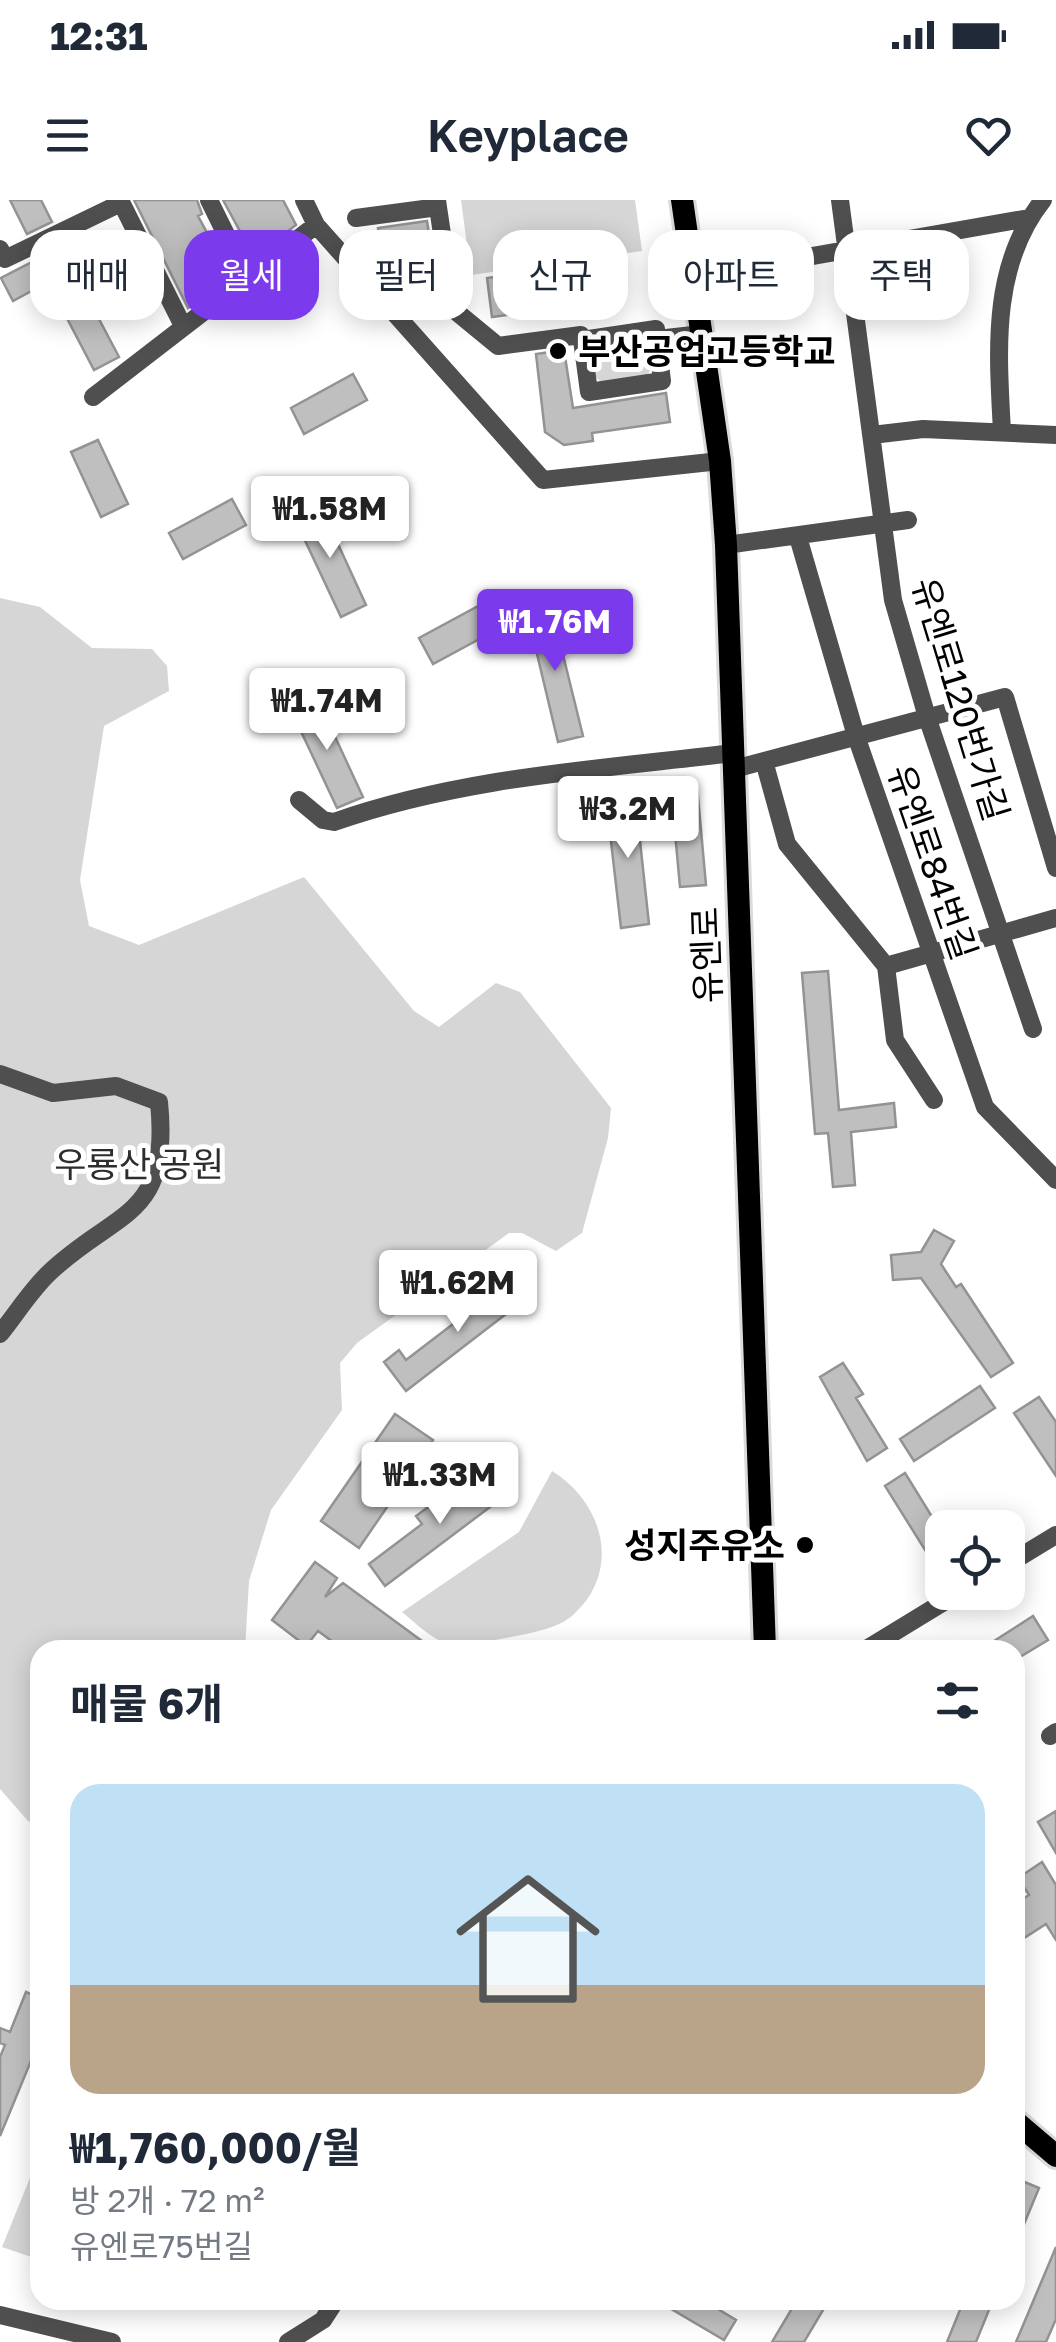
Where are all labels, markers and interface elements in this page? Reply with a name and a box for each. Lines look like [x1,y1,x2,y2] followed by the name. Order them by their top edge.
[50,13,148,58] text: 12:31
[40,108,95,163] icon: menu
[427,108,629,162] text: Keyplace
[961,108,1016,163] icon: heart
[30,230,164,320] chip: 매매
[184,230,319,320] chip: 월세
[339,230,473,320] chip: 필터
[493,230,628,320] chip: 신규
[648,230,814,320] chip: 아파트
[834,230,969,320] chip: 주택
[578,330,836,372] place label: 부산공업고등학교
[547,340,569,362] marker: 부산공업고등학교
[249,476,411,561] pin: ₩1.58M
[273,489,387,527] text: ₩1.58M
[904,572,1018,826] street label: 유엔로120번가길
[474,589,636,674] pin: ₩1.76M
[499,602,611,640] text: ₩1.76M
[246,668,408,753] pin: ₩1.74M
[271,681,383,719] text: ₩1.74M
[880,759,986,965] street label: 유엔로84번길
[558,776,698,861] pin: ₩3.2M
[580,789,676,827] text: ₩3.2M
[683,906,729,1004] street label: 유엔로
[54,1143,224,1185] park label: 우룡산 공원
[377,1250,539,1335] pin: ₩1.62M
[401,1263,515,1301] text: ₩1.62M
[359,1442,521,1527] pin: ₩1.33M
[383,1455,497,1493] text: ₩1.33M
[925,1510,1025,1610] map controls
[925,1510,1025,1610] button: locate
[624,1524,785,1566] place label: 성지주유소
[794,1534,816,1556] marker: 성지주유소
[930,1673,985,1728] icon: filters
[70,1678,223,1728] text: 매물 6개
[438,1849,618,2029] icon: home
[70,2122,361,2172] text: ₩1,760,000/월
[70,2181,264,2219] text: 방 2개 · 72 m²
[70,2227,253,2265] text: 유엔로75번길

